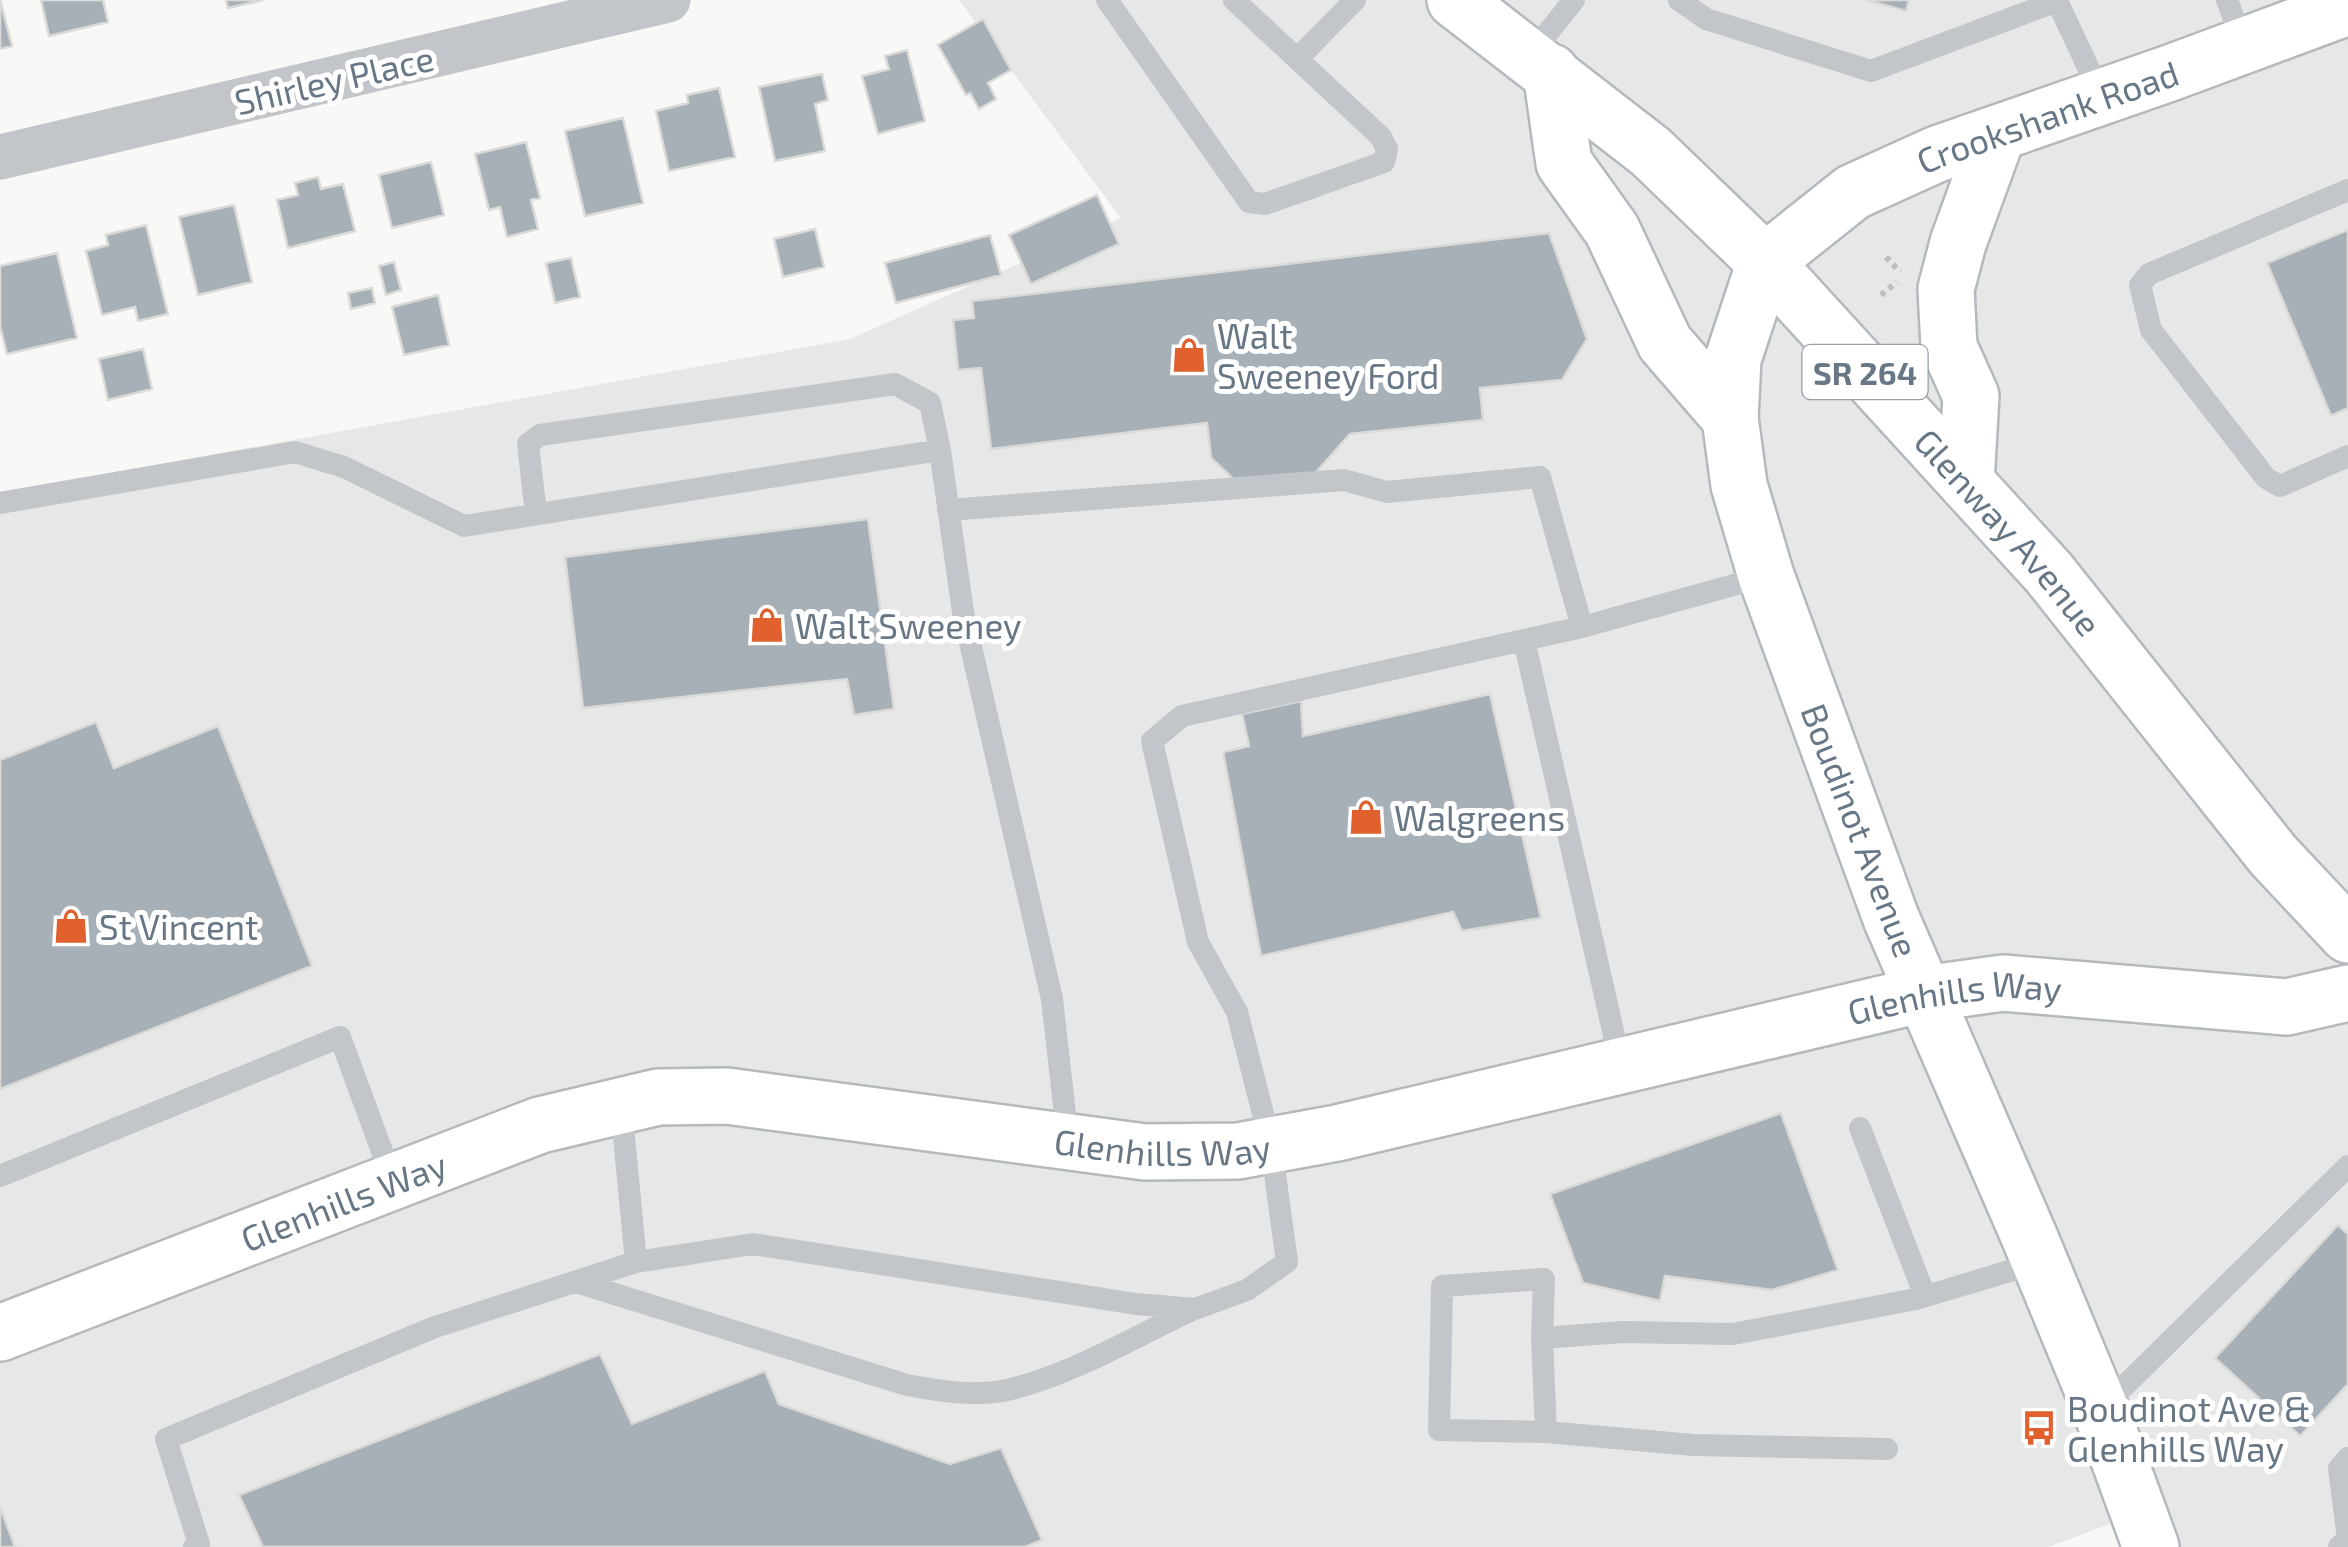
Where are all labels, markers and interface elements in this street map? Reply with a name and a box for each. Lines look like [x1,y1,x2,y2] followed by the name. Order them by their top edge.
[230,36,438,122] street label: Shirley Place
[1909,51,2184,182] street label: Crookshank Road
[1217,314,1439,396] place label: Walt Sweeney Ford
[1170,336,1208,374] shop icon: Walt Sweeney Ford
[1802,345,1928,399] road number: SR 264
[1906,420,2111,643] street label: Glenway Avenue
[795,604,1022,646] place label: Walt Sweeney
[748,606,786,644] shop icon: Walt Sweeney
[1793,697,1929,963] street label: Boudinot Avenue
[1394,796,1565,838] place label: Walgreens
[1347,798,1385,836] shop icon: Walgreens
[99,905,258,947] place label: St Vincent
[52,907,90,945] shop icon: St Vincent
[1843,961,2064,1032] street label: Glenhills Way
[1052,1119,1274,1173] street label: Glenhills Way
[235,1142,452,1259] street label: Glenhills Way
[2067,1387,2311,1469] place label: Boudinot Ave & Glenhills Way
[2020,1409,2058,1447] bus stop icon: Boudinot Ave & Glenhills Way

